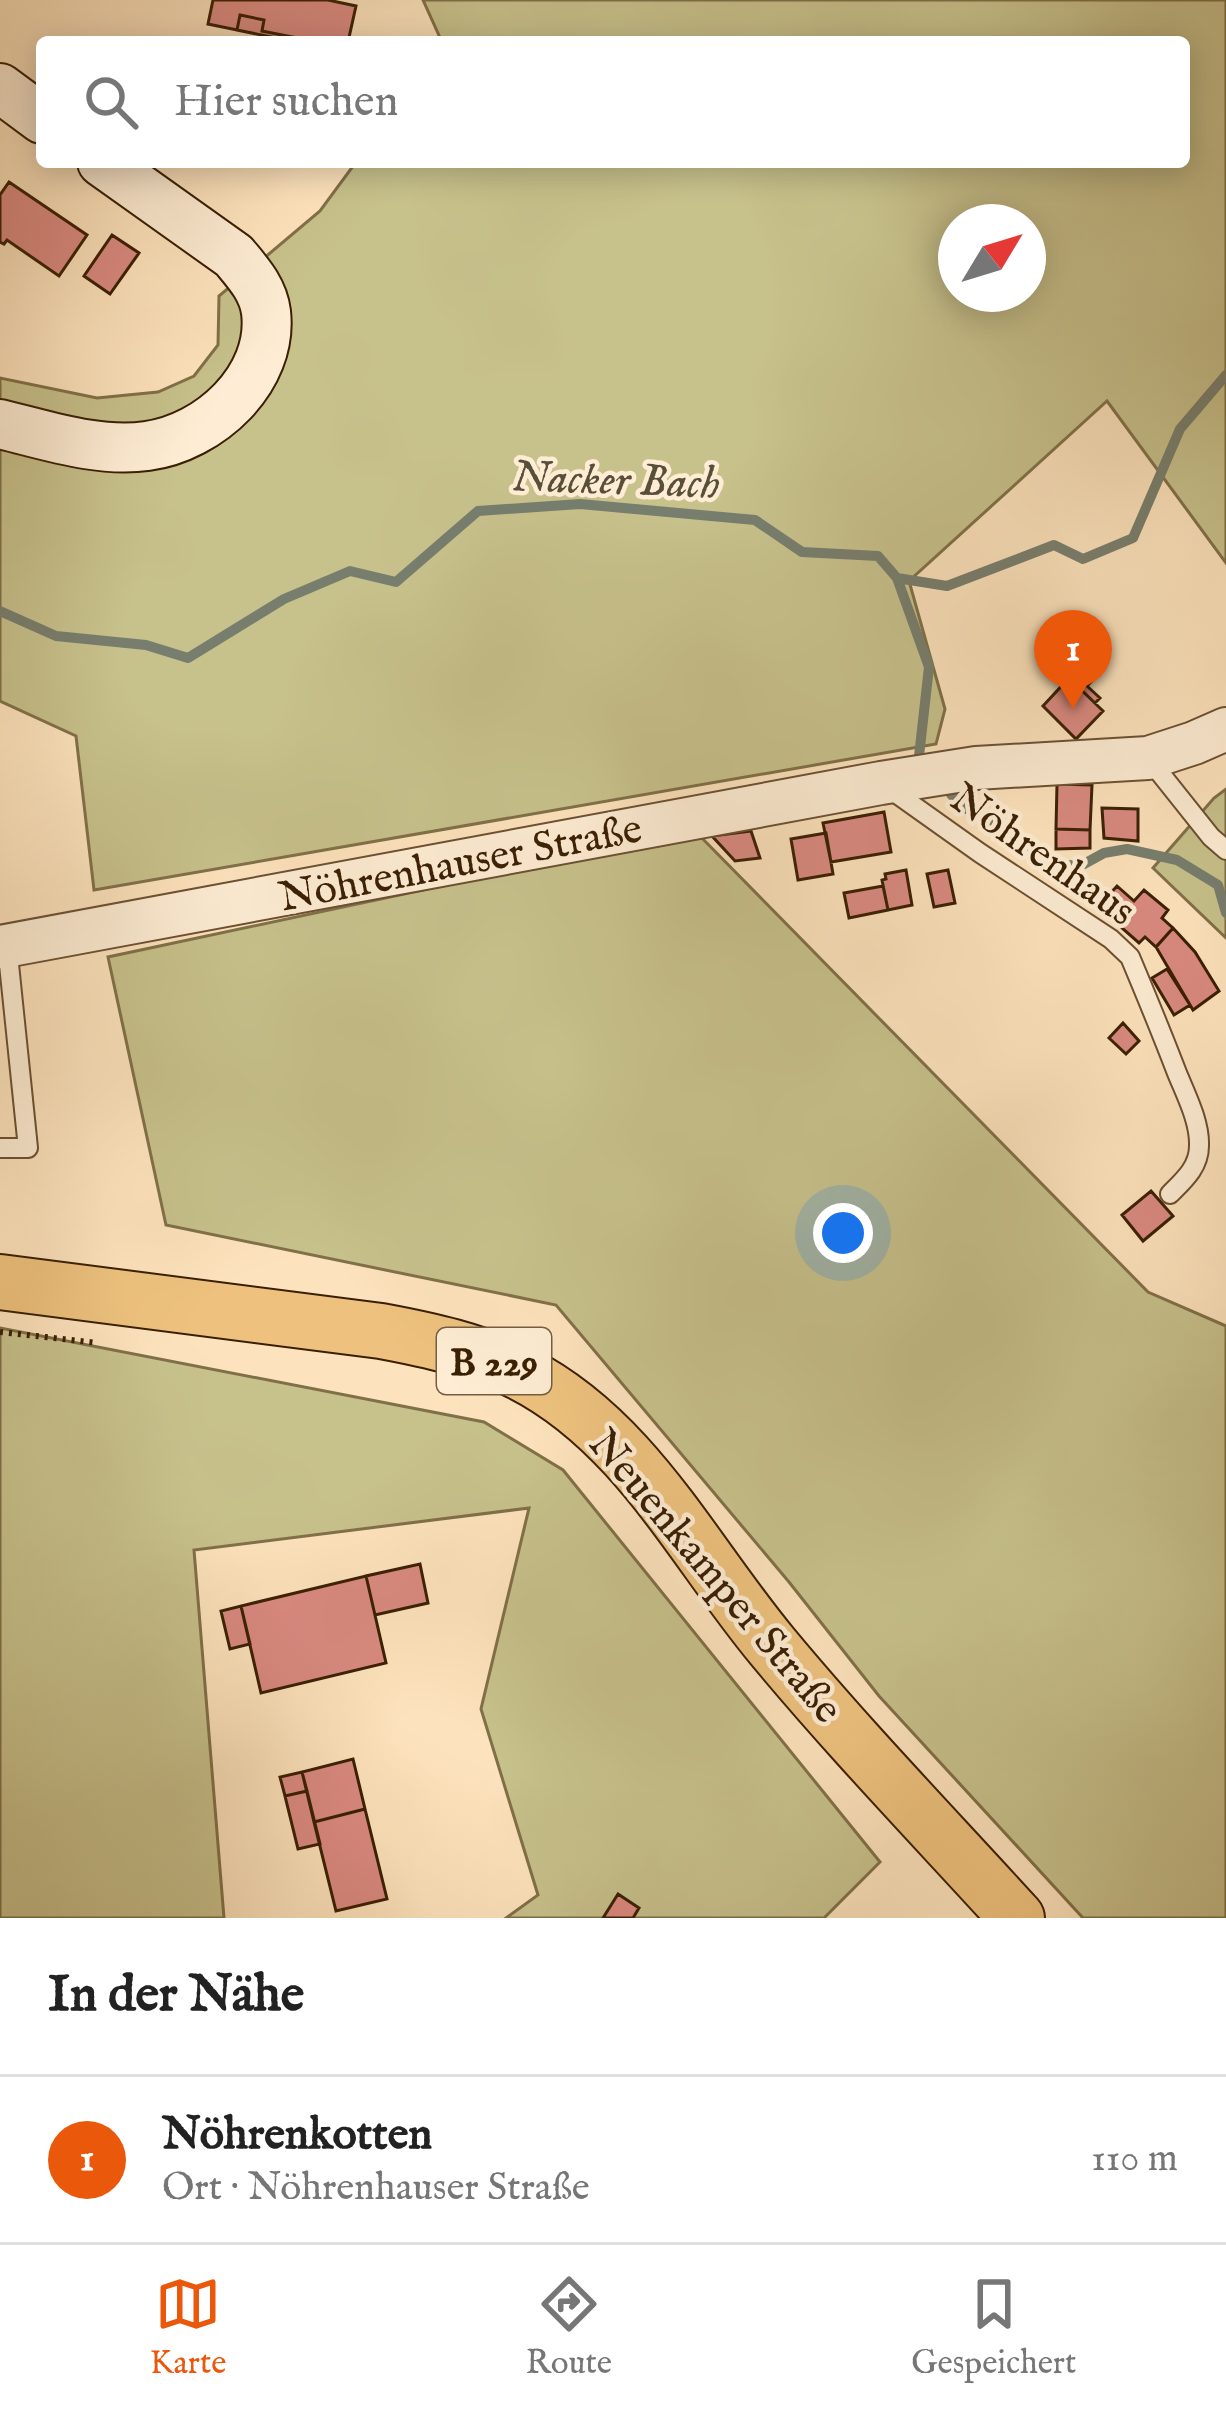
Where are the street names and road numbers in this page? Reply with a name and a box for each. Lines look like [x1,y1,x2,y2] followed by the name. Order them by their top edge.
[939,773,1145,939] street label: Nöhrenhaus
[275,803,647,926] street label: Nöhrenhauser Straße
[437,1328,551,1394] road number: B 229
[576,1419,853,1735] street label: Neuenkamper Straße

